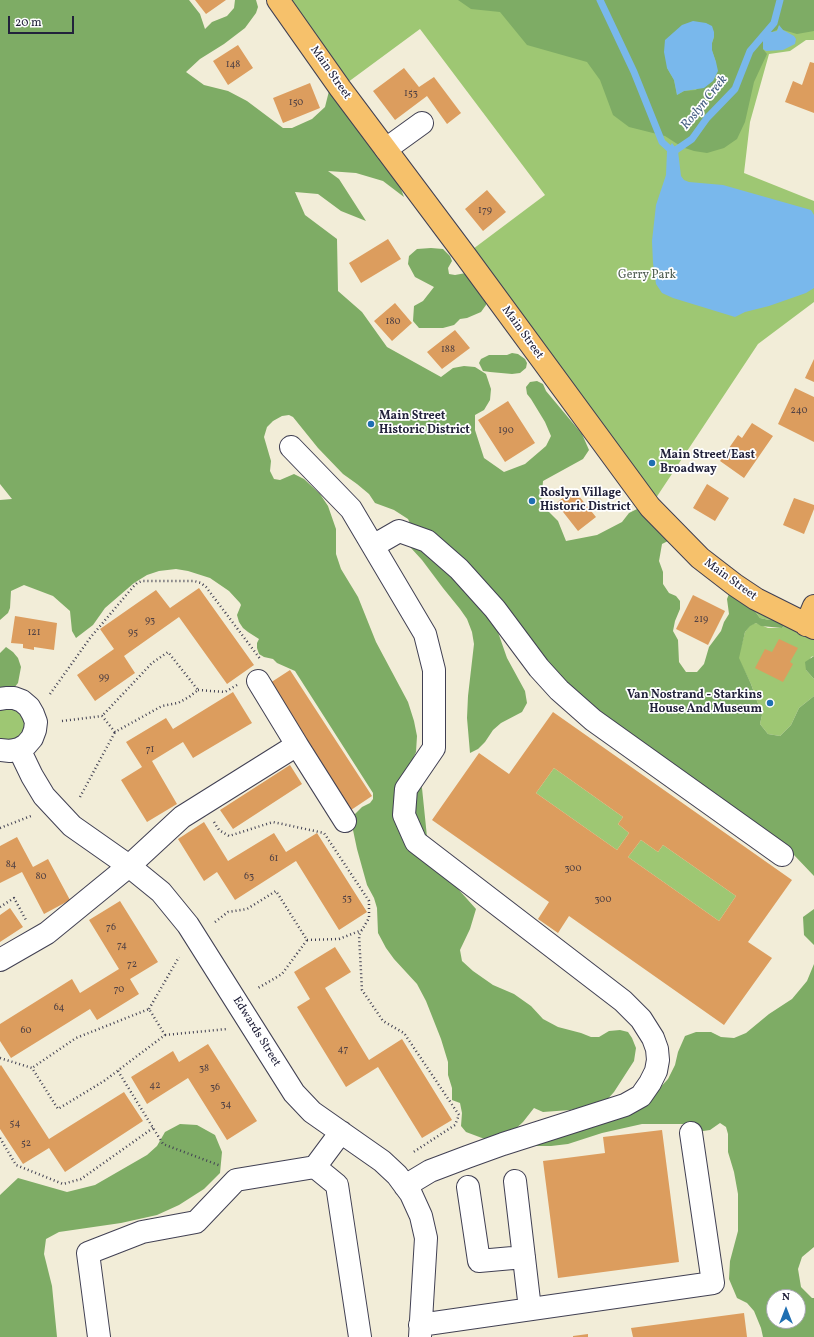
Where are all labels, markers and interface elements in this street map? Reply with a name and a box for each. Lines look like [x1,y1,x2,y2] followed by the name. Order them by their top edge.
[10,8,76,34] scale bar
[15,15,42,31] text: 20 m
[306,44,354,102] street label: Main Street
[226,59,240,71] house number: 148
[678,73,732,133] water label: Roslyn Creek
[404,88,418,100] house number: 153
[289,97,303,109] house number: 150
[478,205,492,217] house number: 179
[618,269,676,283] park label: Gerry Park
[498,304,546,362] street label: Main Street
[386,316,400,328] house number: 180
[441,344,455,356] house number: 188
[791,405,807,417] house number: 240
[379,410,470,438] place label: Main Street Historic District
[366,419,376,429] marker: Main Street Historic District
[498,425,514,437] house number: 190
[660,449,755,477] place label: Main Street/East Broadway
[647,458,657,468] marker: Main Street/East Broadway
[540,487,631,515] place label: Roslyn Village Historic District
[527,496,537,506] marker: Roslyn Village Historic District
[701,556,759,604] street label: Main Street
[694,614,708,626] house number: 219
[145,615,155,627] house number: 93
[27,627,41,639] house number: 121
[128,627,138,639] house number: 95
[99,672,109,684] house number: 99
[627,689,762,717] place label: Van Nostrand - Starkins House And Museum
[765,698,775,708] marker: Van Nostrand - Starkins House And Museum
[146,744,154,756] house number: 71
[270,853,278,865] house number: 61
[6,859,16,871] house number: 84
[564,863,582,875] house number: 300
[35,871,47,883] house number: 80
[244,871,254,883] house number: 63
[342,893,352,905] house number: 53
[594,894,612,906] house number: 300
[106,922,116,934] house number: 76
[117,940,127,952] house number: 74
[127,959,137,971] house number: 72
[114,984,124,996] house number: 70
[229,994,283,1070] street label: Edwards Street
[54,1002,64,1014] house number: 64
[20,1025,32,1037] house number: 60
[338,1044,348,1056] house number: 47
[199,1063,209,1075] house number: 38
[149,1080,161,1092] house number: 42
[210,1082,220,1094] house number: 36
[220,1099,232,1111] house number: 34
[10,1118,20,1130] house number: 54
[21,1138,31,1150] house number: 52
[766,1289,806,1329] north arrow
[782,1290,790,1305] text: N

